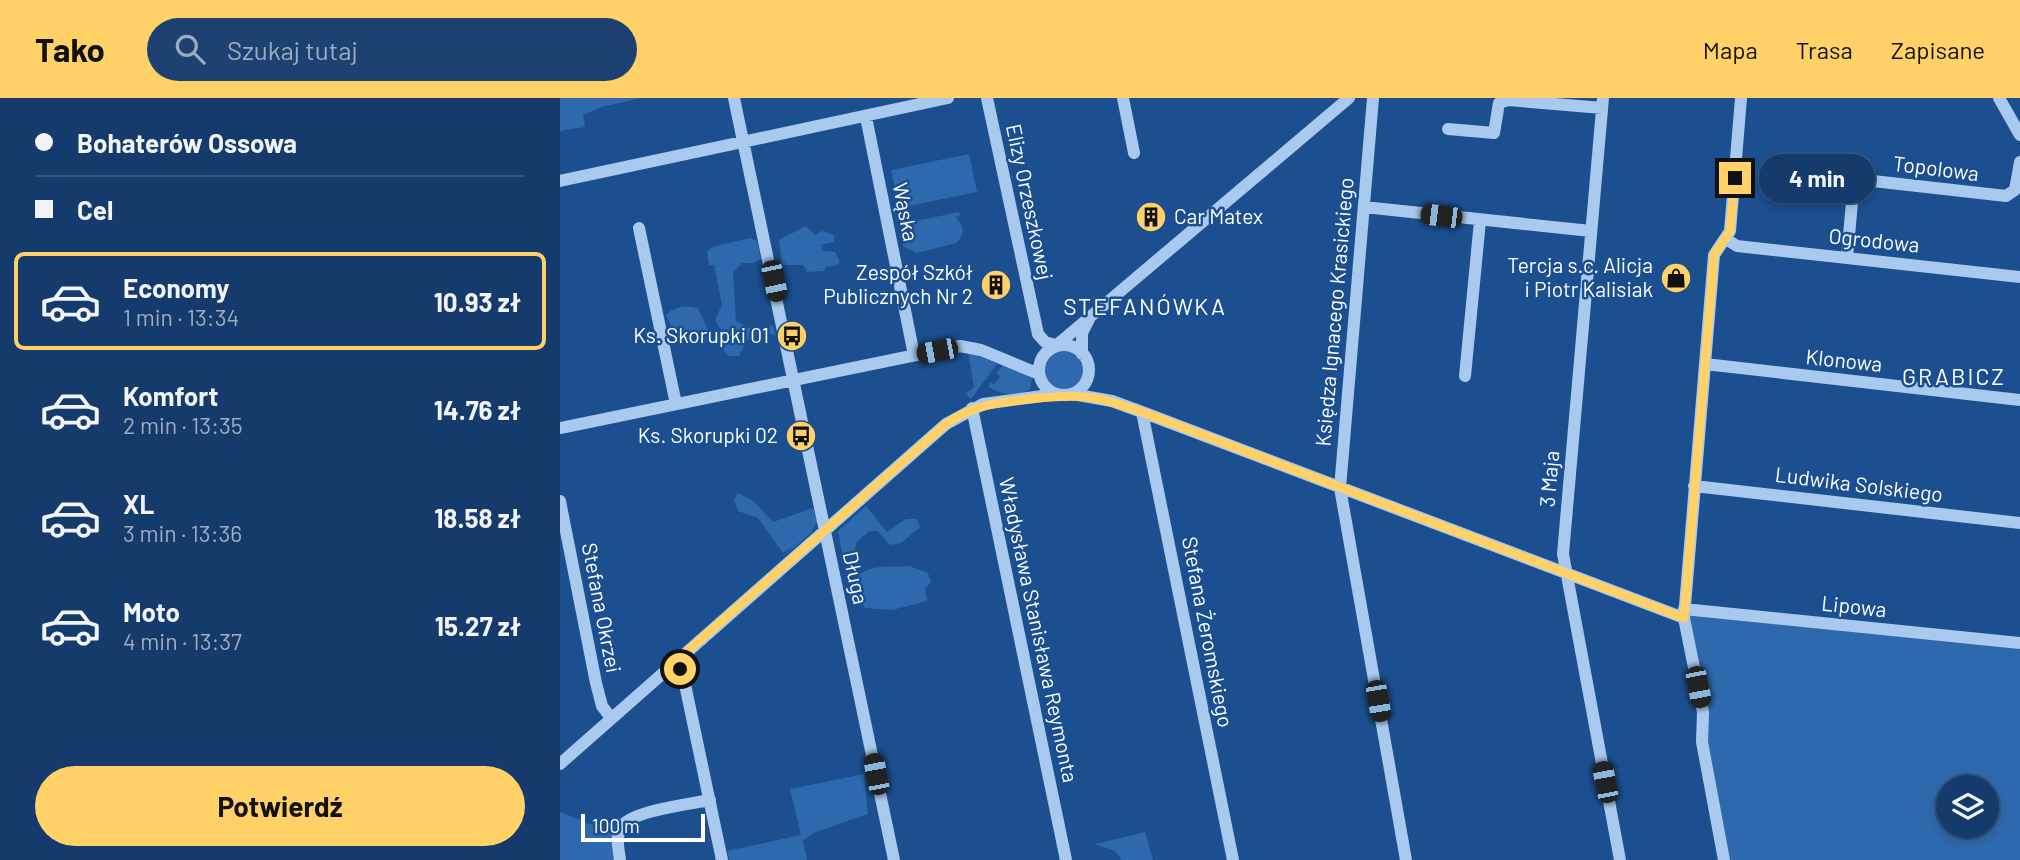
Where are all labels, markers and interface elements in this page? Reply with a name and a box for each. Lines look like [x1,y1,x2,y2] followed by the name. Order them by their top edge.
[147,18,637,81] search box
[35,29,105,69] text: Tako
[171,30,209,68] icon: search
[227,34,358,65] text: Szukaj tutaj
[1703,35,1758,64] text: Mapa
[1796,35,1853,64] text: Trasa
[1891,35,1985,64] text: Zapisane
[1002,121,1059,282] street label: Elizy Orzeszkowej
[77,127,297,158] text: Bohaterów Ossowa
[1892,150,1981,185] street label: Topolowa
[1760,154,1875,202] callout: 4 min
[1719,162,1751,194] route end
[1789,164,1845,192] text: 4 min
[1309,176,1358,447] street label: Księdza Ignacego Krasickiego
[889,180,924,243] street label: Wąska
[77,194,113,225] text: Cel
[1134,200,1168,234] building icon: Car Matex
[1174,203,1263,228] place label: Car Matex
[1419,203,1464,229] car
[1827,222,1921,257] street label: Ogrodowa
[1507,252,1653,301] place label: Tercja s.c. Alicja i Piotr Kalisiak
[760,258,789,304] car
[823,259,973,308] place label: Zespół Szkół Publicznych Nr 2
[1659,261,1693,295] shop icon: Tercja s.c. Alicja i Piotr Kalisiak
[979,268,1013,302] building icon: Zespół Szkół Publicznych Nr 2
[39,270,102,333] icon: car
[123,272,229,303] text: Economy
[434,286,521,317] text: 10.93 zł
[1063,292,1227,320] district label: STEFANÓWKA
[123,303,239,331] text: 1 min · 13:34
[775,319,809,353] bus stop icon: Ks. Skorupki 01
[633,322,769,347] place label: Ks. Skorupki 01
[915,337,960,365] car
[1805,343,1884,376] street label: Klonowa
[1902,362,2006,390] district label: GRABICZ
[39,378,102,441] icon: car
[123,380,218,411] text: Komfort
[434,394,521,425] text: 14.76 zł
[123,411,243,439] text: 2 min · 13:35
[784,419,818,453] bus stop icon: Ks. Skorupki 02
[638,422,778,447] place label: Ks. Skorupki 02
[1534,450,1563,508] street label: 3 Maja
[1774,461,1944,506] street label: Ludwika Solskiego
[995,475,1084,785] street label: Władysława Stanisława Reymonta
[39,486,102,549] icon: car
[123,488,154,519] text: XL
[434,502,521,533] text: 18.58 zł
[123,519,242,547] text: 3 min · 13:36
[1178,534,1239,729] street label: Stefana Żeromskiego
[578,541,627,675] street label: Stefana Okrzei
[839,549,874,606] street label: Długa
[1820,590,1888,621] street label: Lipowa
[39,594,102,657] icon: car
[123,596,180,627] text: Moto
[435,610,521,641] text: 15.27 zł
[123,627,242,655] text: 4 min · 13:37
[664,653,696,685] route start
[1684,664,1713,710] car
[1365,678,1392,724] car
[862,751,891,797] car
[1591,759,1620,805] car
[35,766,525,846] button: Potwierdź
[1936,775,1999,838] map controls
[1936,775,1999,838] button: layers
[581,811,705,843] scale bar
[592,814,640,837] text: 100 m

